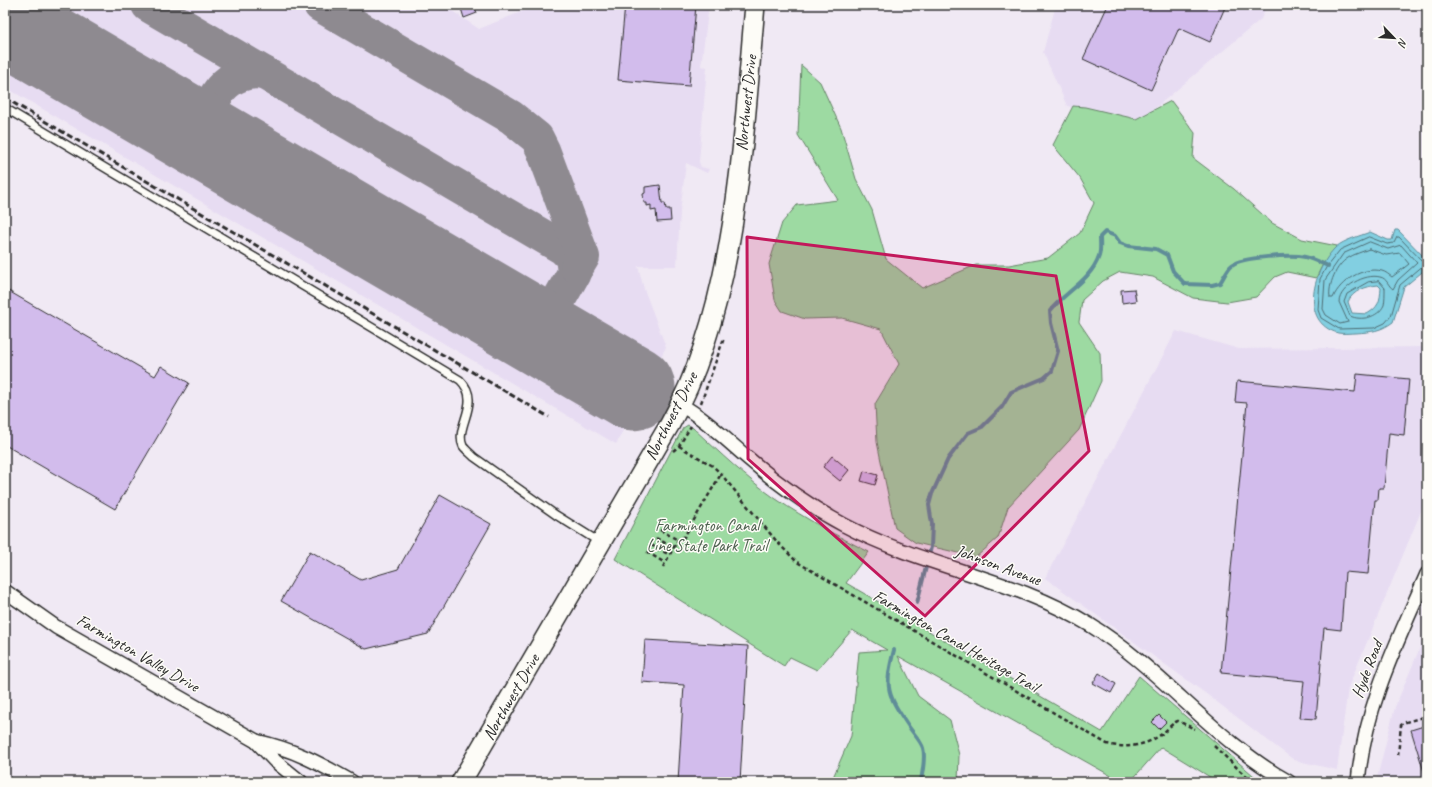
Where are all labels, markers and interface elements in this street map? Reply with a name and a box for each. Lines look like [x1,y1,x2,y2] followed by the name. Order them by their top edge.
[1374,18,1414,58] north arrow
[1394,36,1411,50] text: N
[731,53,762,152] street label: Northwest Drive
[640,367,703,464] street label: Northwest Drive
[647,515,770,556] park label: Farmington Canal Line State Park Trail
[952,540,1045,591] street label: Johnson Avenue
[870,585,1045,699] street label: Farmington Canal Heritage Trail
[73,609,204,697] street label: Farmington Valley Drive
[1346,635,1388,701] street label: Hyde Road
[478,649,545,744] street label: Northwest Drive

